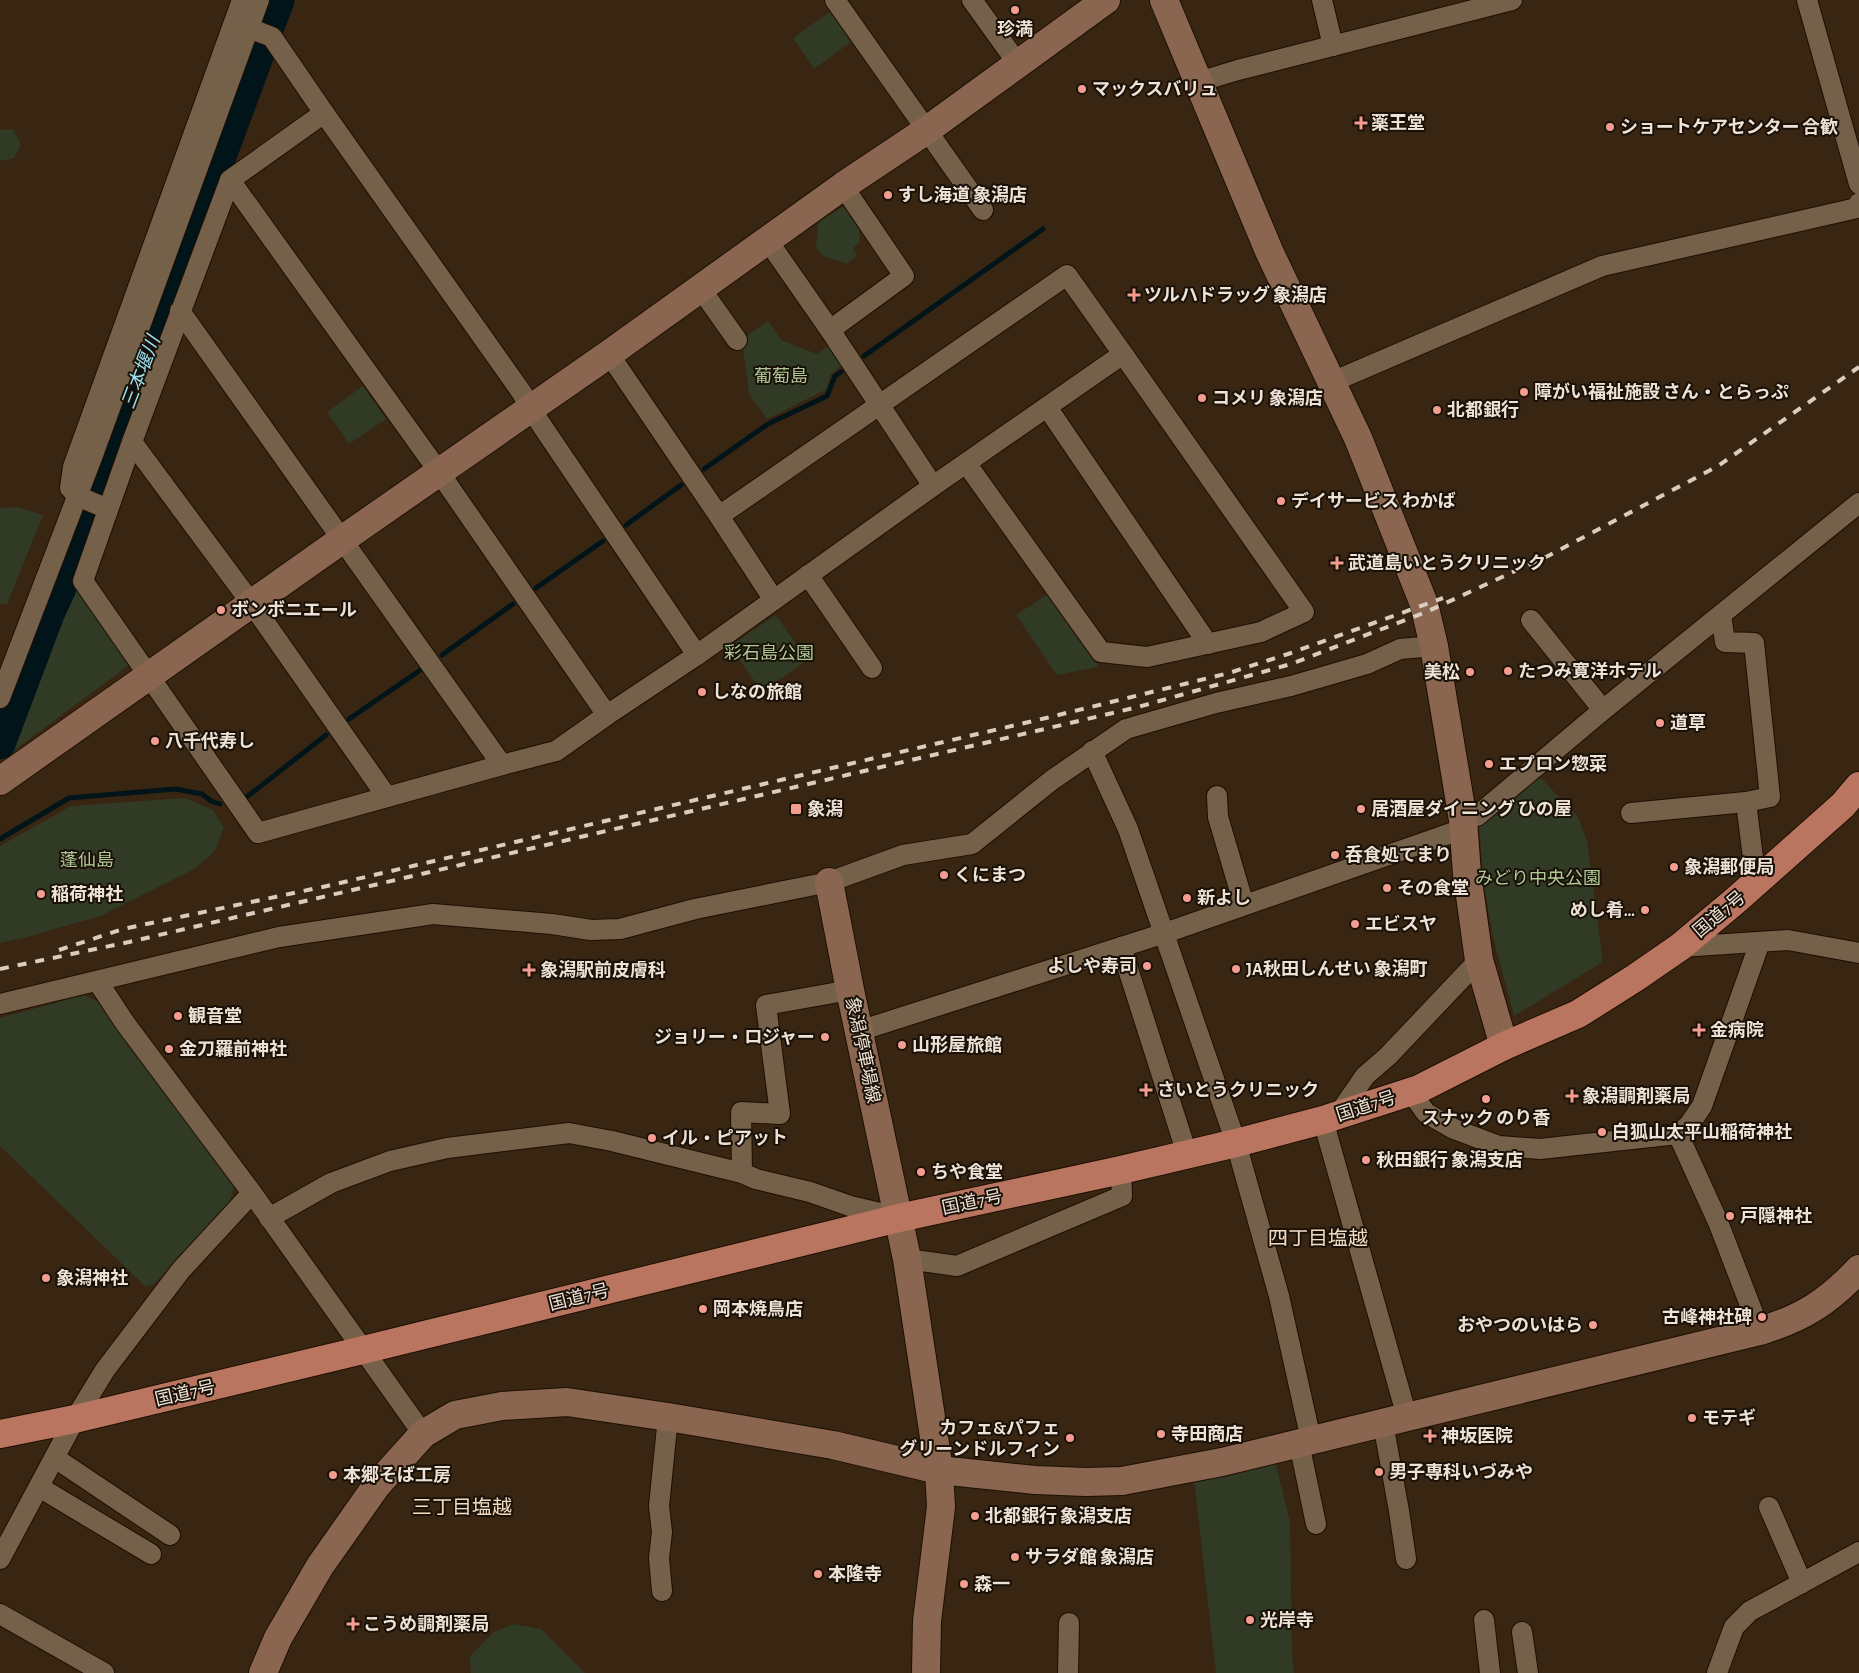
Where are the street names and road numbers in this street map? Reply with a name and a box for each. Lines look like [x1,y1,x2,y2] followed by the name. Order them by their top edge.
[1689,887,1749,941] street label: 国道7号
[842,995,884,1105] street label: 象潟停車場線
[1334,1087,1398,1125] street label: 国道7号
[940,1186,1004,1218] street label: 国道7号
[547,1280,611,1314] street label: 国道7号
[153,1376,217,1410] street label: 国道7号

